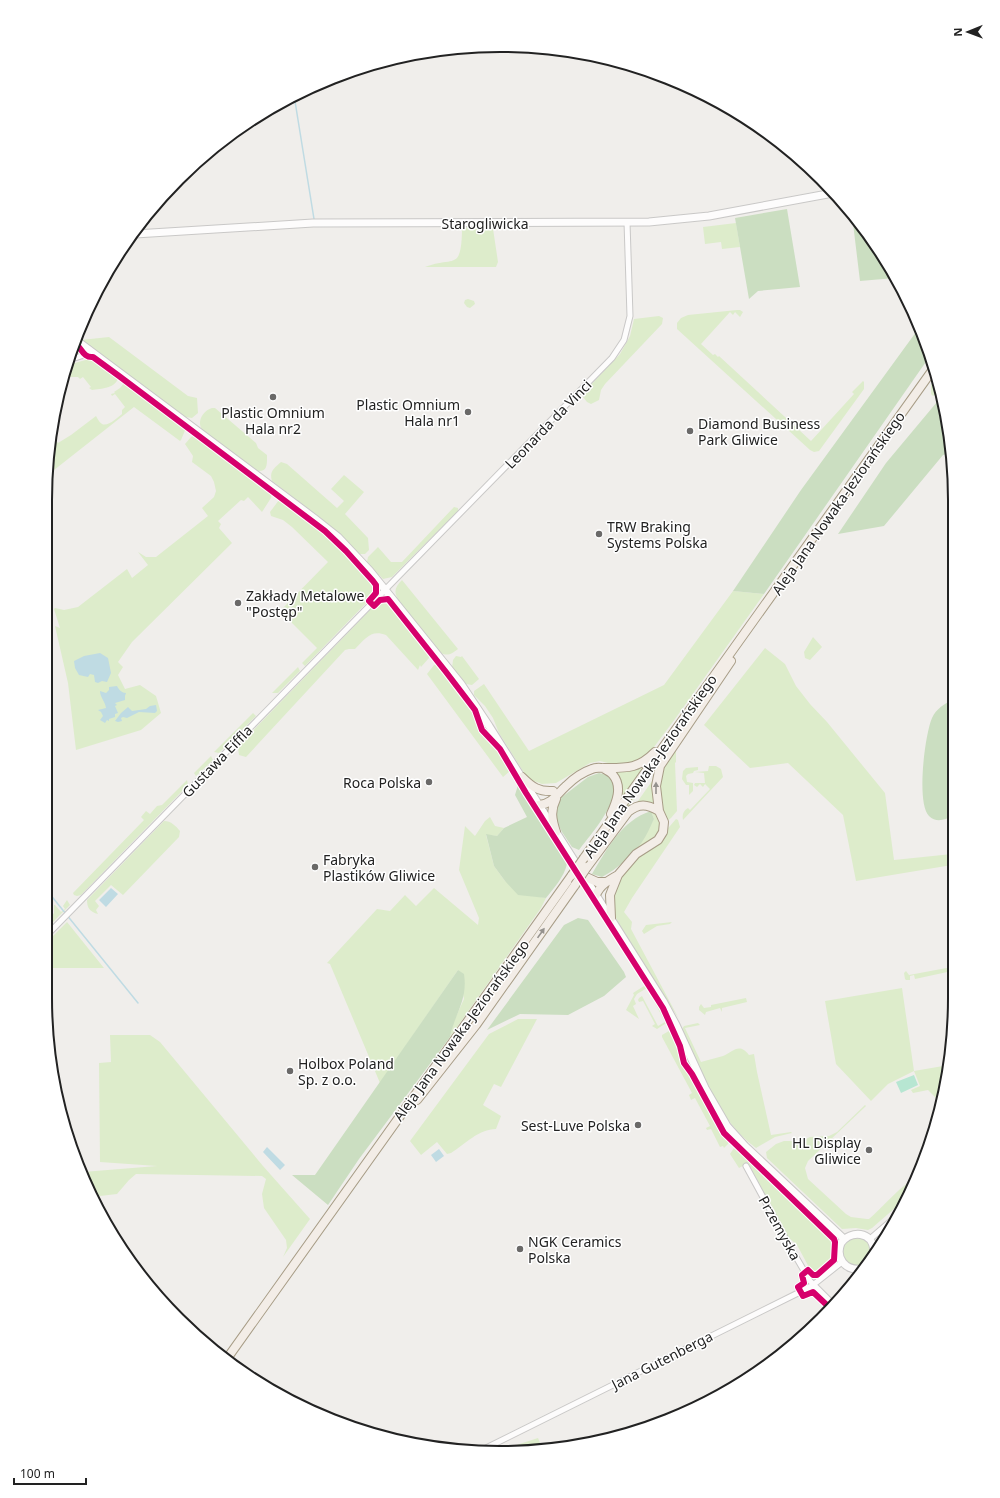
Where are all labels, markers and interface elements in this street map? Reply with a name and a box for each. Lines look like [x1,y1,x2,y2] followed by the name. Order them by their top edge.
[948,12,988,52] north arrow
[950,28,965,37] text: N
[441,214,529,233] street label: Starogliwicka
[501,375,595,473] street label: Leonarda da Vinci
[268,392,278,402] marker: Plastic Omnium Hala nr2
[356,395,460,430] place label: Plastic Omnium Hala nr1
[221,403,325,438] place label: Plastic Omnium Hala nr2
[463,407,473,417] marker: Plastic Omnium Hala nr1
[767,407,909,599] street label: Aleja Jana Nowaka-Jeziorańskiego
[698,414,820,449] place label: Diamond Business Park Gliwice
[685,426,695,436] marker: Diamond Business Park Gliwice
[607,517,708,552] place label: TRW Braking Systems Polska
[594,529,604,539] marker: TRW Braking Systems Polska
[246,586,365,621] place label: Zakłady Metalowe "Postęp"
[233,598,243,608] marker: Zakłady Metalowe "Postęp"
[579,670,721,862] street label: Aleja Jana Nowaka-Jeziorańskiego
[178,721,256,801] street label: Gustawa Eiffla
[343,773,421,792] place label: Roca Polska
[424,777,434,787] marker: Roca Polska
[653,781,659,794] one-way arrow
[323,850,435,885] place label: Fabryka Plastików Gliwice
[310,862,320,872] marker: Fabryka Plastików Gliwice
[537,928,545,938] one-way arrow
[389,935,533,1125] street label: Aleja Jana Nowaka-Jeziorańskiego
[298,1054,394,1089] place label: Holbox Poland Sp. z o.o.
[285,1066,295,1076] marker: Holbox Poland Sp. z o.o.
[521,1116,630,1135] place label: Sest-Luve Polska
[633,1120,643,1130] marker: Sest-Luve Polska
[792,1133,862,1168] place label: HL Display Gliwice
[864,1145,874,1155] marker: HL Display Gliwice
[754,1192,806,1264] street label: Przemyska
[528,1232,622,1267] place label: NGK Ceramics Polska
[515,1244,525,1254] marker: NGK Ceramics Polska
[607,1326,716,1395] street label: Jana Gutenberga
[14,1460,86,1486] scale bar
[20,1465,55,1482] text: 100 m

